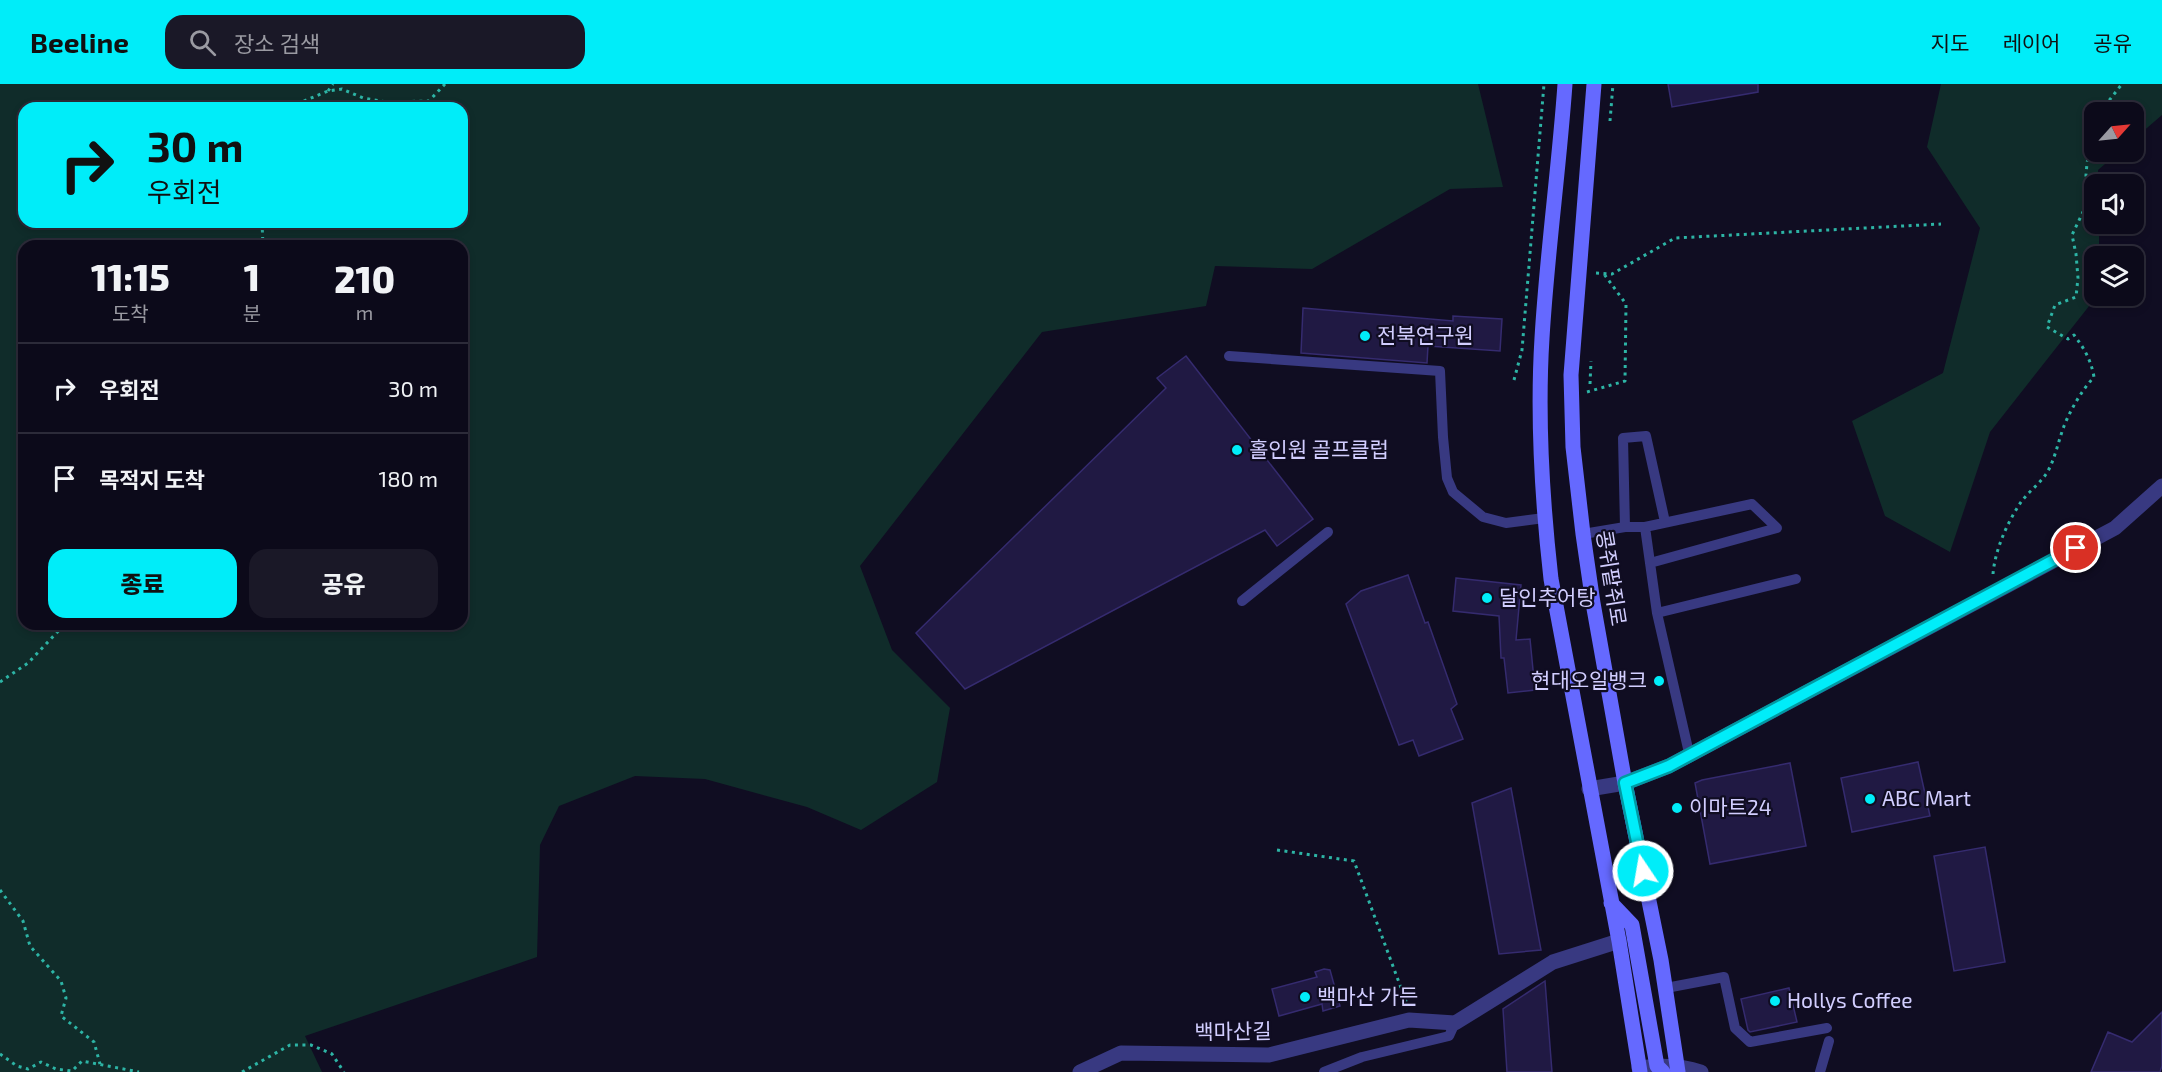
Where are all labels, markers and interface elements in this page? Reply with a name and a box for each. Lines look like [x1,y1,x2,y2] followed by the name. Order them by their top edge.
[165,15,585,69] search box
[30,25,129,59] text: Beeline
[186,26,219,59] icon: search
[234,30,320,56] text: 장소 검색
[1931,30,1969,55] text: 지도
[2002,30,2060,55] text: 레이어
[2093,30,2132,55] text: 공유
[2084,102,2144,162] north arrow
[2084,102,2144,306] map controls
[147,120,243,170] text: 30 m
[48,126,126,204] icon: right
[2084,174,2144,234] button: sound
[147,175,222,207] text: 우회전
[2084,246,2144,306] button: layers
[91,255,170,298] text: 11:15
[244,255,260,298] text: 1
[334,257,395,300] text: 210
[356,300,373,324] text: m
[112,301,149,325] text: 도착
[243,301,261,325] text: 분
[1377,322,1474,347] place label: 전북연구원
[1358,329,1372,343] marker: 전북연구원
[48,372,81,405] icon: right
[388,375,438,401] text: 30 m
[99,376,160,402] text: 우회전
[1249,436,1389,461] place label: 홀인원 골프클럽
[1230,443,1244,457] marker: 홀인원 골프클럽
[48,462,81,495] icon: arrive
[378,465,438,491] text: 180 m
[99,466,205,492] text: 목적지 도착
[2050,522,2101,573] pin
[1593,528,1632,627] street label: 콩쥐팥쥐로
[2059,531,2092,564] icon: arrive
[48,549,237,618] button: 종료
[249,549,438,618] button: 공유
[1499,584,1596,609] place label: 달인추어탕
[1480,591,1494,605] marker: 달인추어탕
[1531,667,1647,692] place label: 현대오일뱅크
[1652,674,1666,688] marker: 현대오일뱅크
[1882,785,1971,810] place label: ABC Mart
[1863,792,1877,806] marker: ABC Mart
[1689,794,1772,819] place label: 이마트24
[1670,801,1684,815] marker: 이마트24
[1611,839,1675,903] position arrow
[1317,983,1418,1008] place label: 백마산 가든
[1787,987,1913,1012] place label: Hollys Coffee
[1298,990,1312,1004] marker: 백마산 가든
[1768,994,1782,1008] marker: Hollys Coffee
[1194,1017,1272,1044] street label: 백마산길

